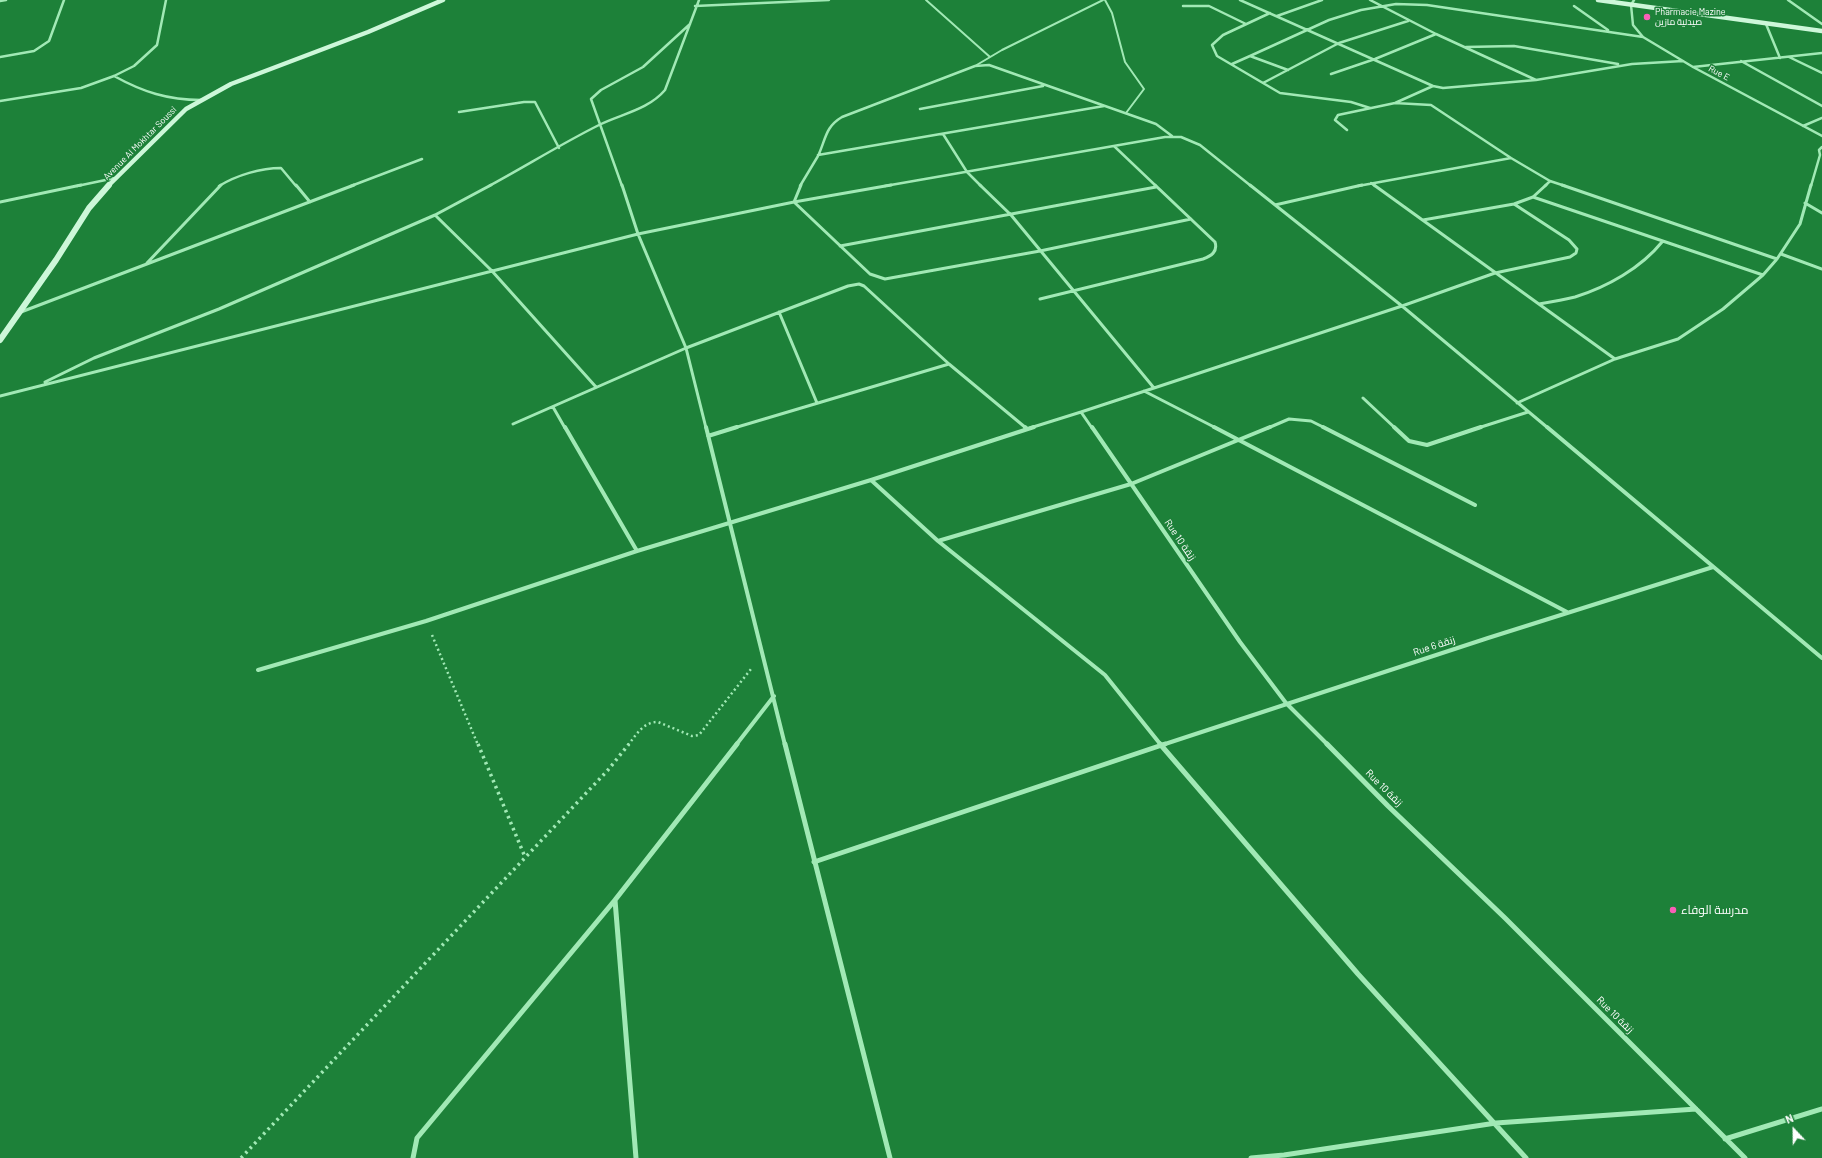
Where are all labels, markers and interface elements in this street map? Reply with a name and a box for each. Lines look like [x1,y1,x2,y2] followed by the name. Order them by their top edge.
[1655,7,1726,28] place label: Pharmacie Mazine صيدلية مازين
[1642,12,1652,22] marker: Pharmacie Mazine صيدلية مازين
[1707,63,1731,83] street label: Rue E
[101,104,179,182] street label: Avenue Al Mokhtar Soussi
[1162,517,1198,563] street label: Rue 10 زنقة
[1411,634,1457,658] street label: Rue 6 زنقة
[1363,767,1405,809] street label: Rue 10 زنقة
[1681,903,1748,917] place label: مدرسة الوفاء
[1668,905,1678,915] marker: مدرسة الوفاء
[1594,994,1636,1036] street label: Rue 10 زنقة
[1774,1110,1814,1150] north arrow
[1783,1111,1795,1126] text: N

